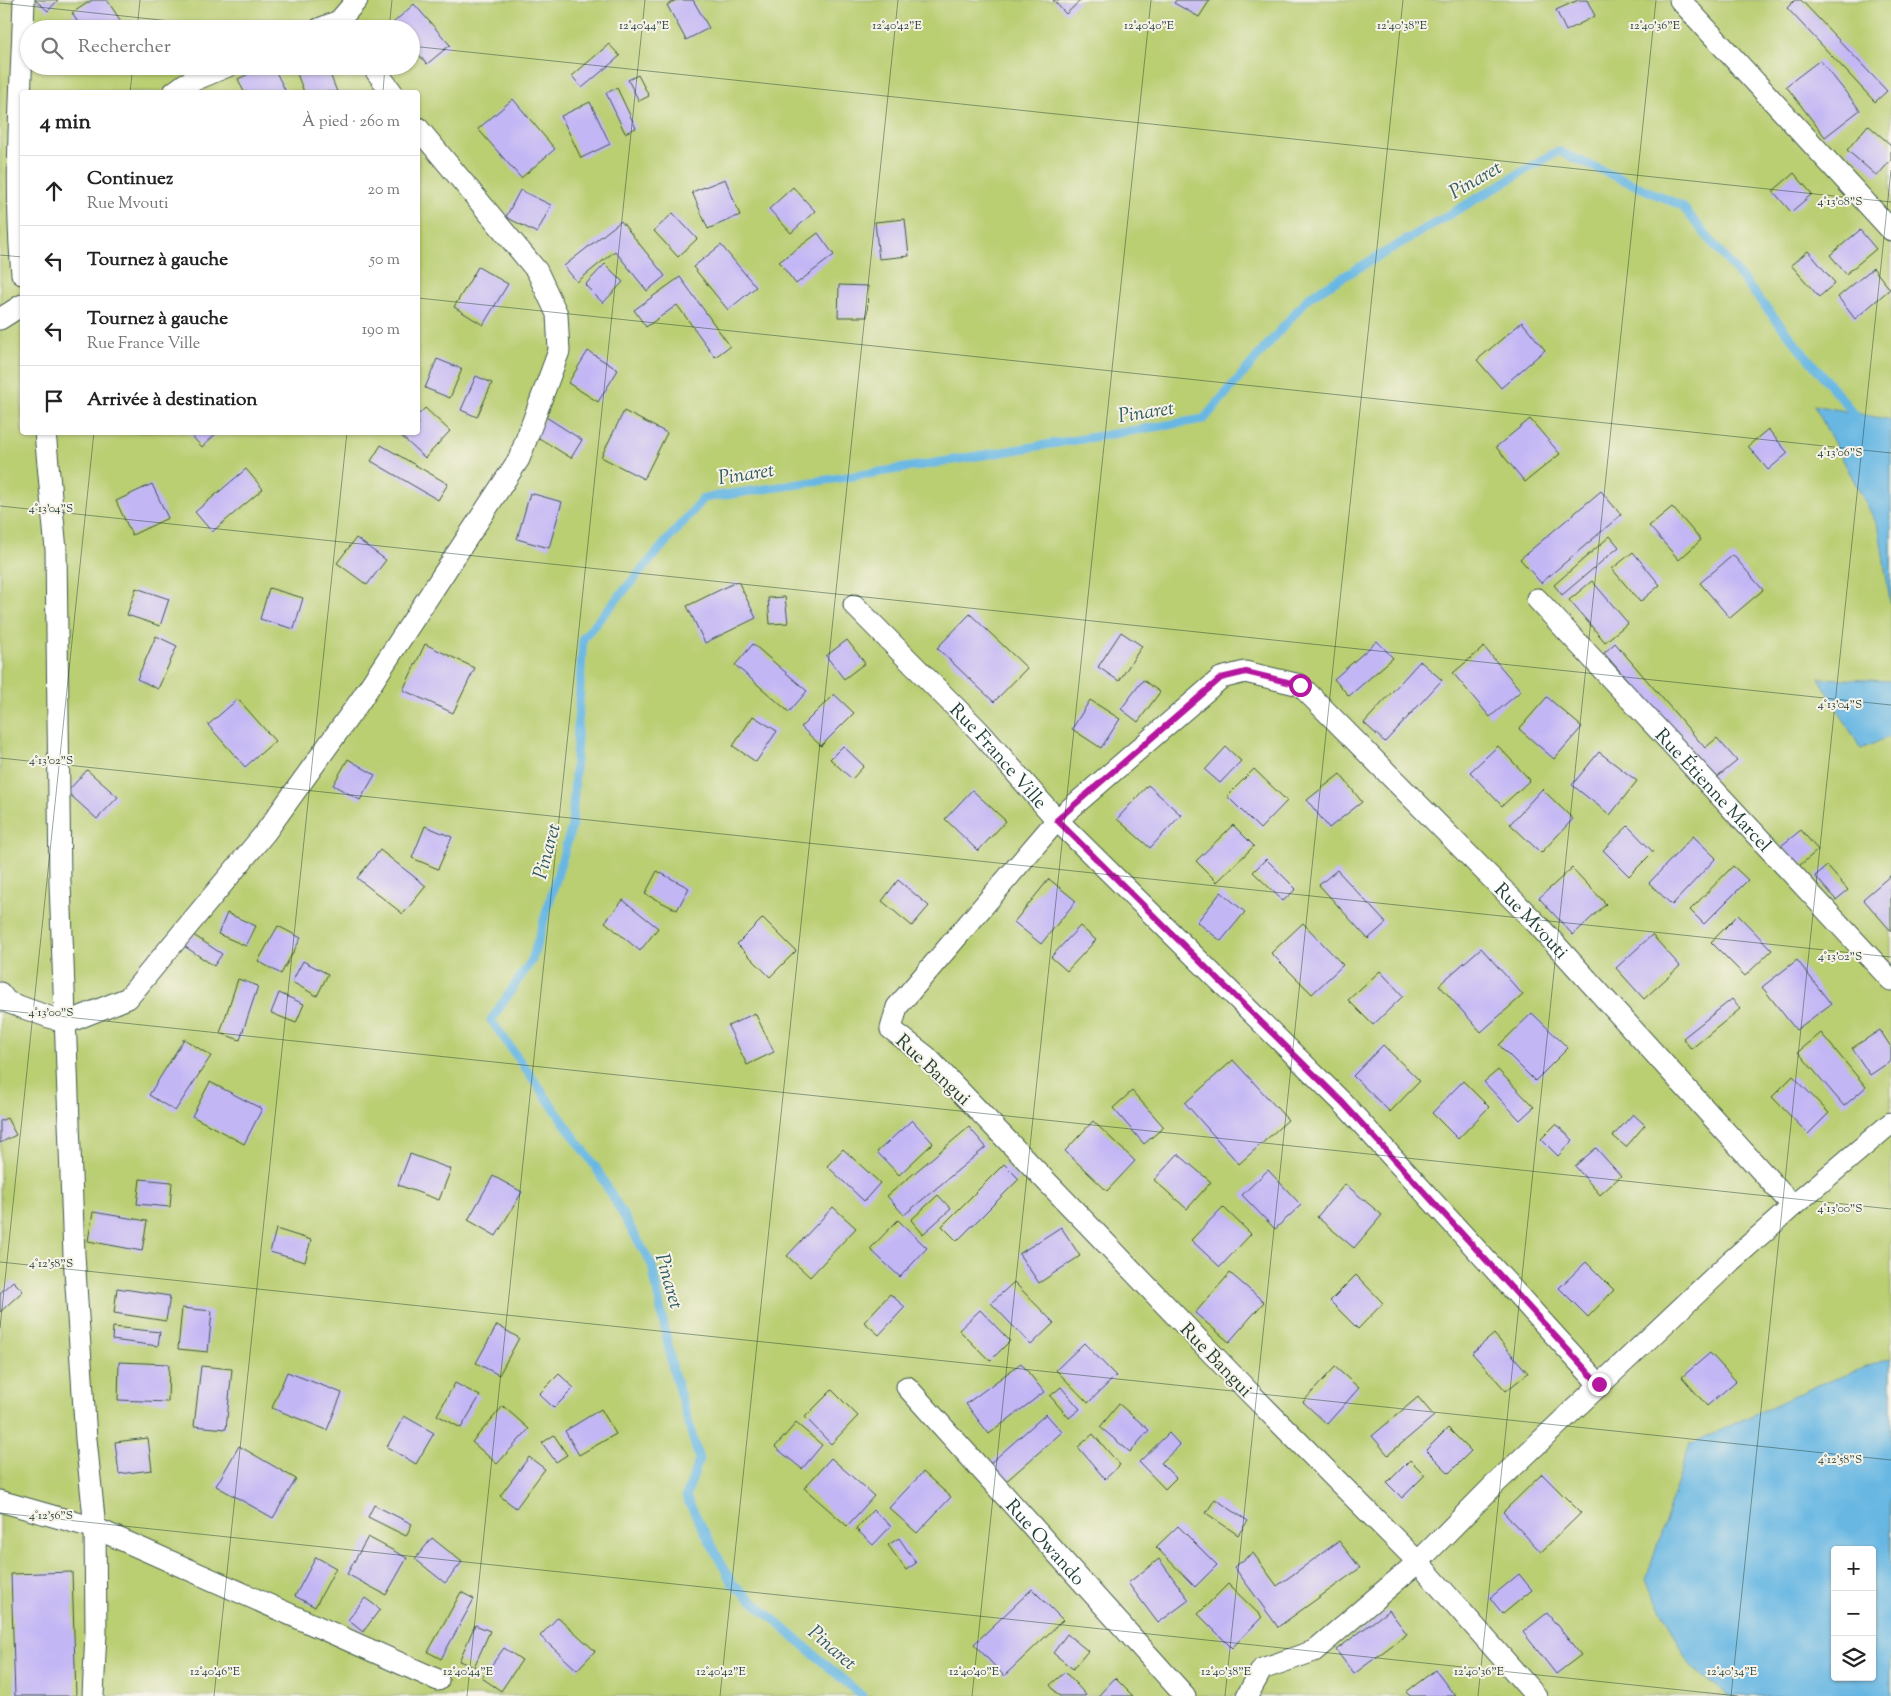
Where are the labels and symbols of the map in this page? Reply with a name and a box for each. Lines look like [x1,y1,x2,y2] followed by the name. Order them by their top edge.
[619,17,670,35] text: 12°40'44"E
[872,17,922,35] text: 12°40'42"E
[1124,17,1175,35] text: 12°40'40"E
[1377,17,1428,35] text: 12°40'38"E
[1630,17,1681,35] text: 12°40'36"E
[1445,154,1508,208] water label: Pinaret
[1818,193,1863,211] text: 4°13'08"S
[1116,395,1177,432] water label: Pinaret
[1818,444,1862,462] text: 4°13'06"S
[716,457,777,494] water label: Pinaret
[29,500,73,518] text: 4°13'04"S
[1289,674,1312,697] route start
[1818,696,1862,714] text: 4°13'04"S
[942,698,1053,816] street label: Rue France Ville
[1648,723,1777,859] street label: Rue Étienne Marcel
[29,752,73,770] text: 4°13'02"S
[527,821,570,883] water label: Pinaret
[1487,877,1573,966] street label: Rue Mvouti
[1818,948,1862,966] text: 4°13'02"S
[29,1004,74,1022] text: 4°13'00"S
[889,1029,976,1113] street label: Rue Bangui
[1818,1200,1863,1218] text: 4°13'00"S
[646,1251,689,1313] water label: Pinaret
[29,1255,73,1273] text: 4°12'58"S
[1173,1317,1258,1404] street label: Rue Bangui
[1588,1373,1611,1396] route end
[1818,1451,1862,1469] text: 4°12'58"S
[998,1494,1090,1593] street label: Rue Owando
[29,1507,73,1525] text: 4°12'56"S
[801,1619,862,1678] water label: Pinaret
[190,1663,241,1681] text: 12°40'46"E
[443,1663,494,1681] text: 12°40'44"E
[696,1663,746,1681] text: 12°40'42"E
[949,1663,1000,1681] text: 12°40'40"E
[1201,1663,1252,1681] text: 12°40'38"E
[1454,1663,1505,1681] text: 12°40'36"E
[1707,1663,1758,1681] text: 12°40'34"E

